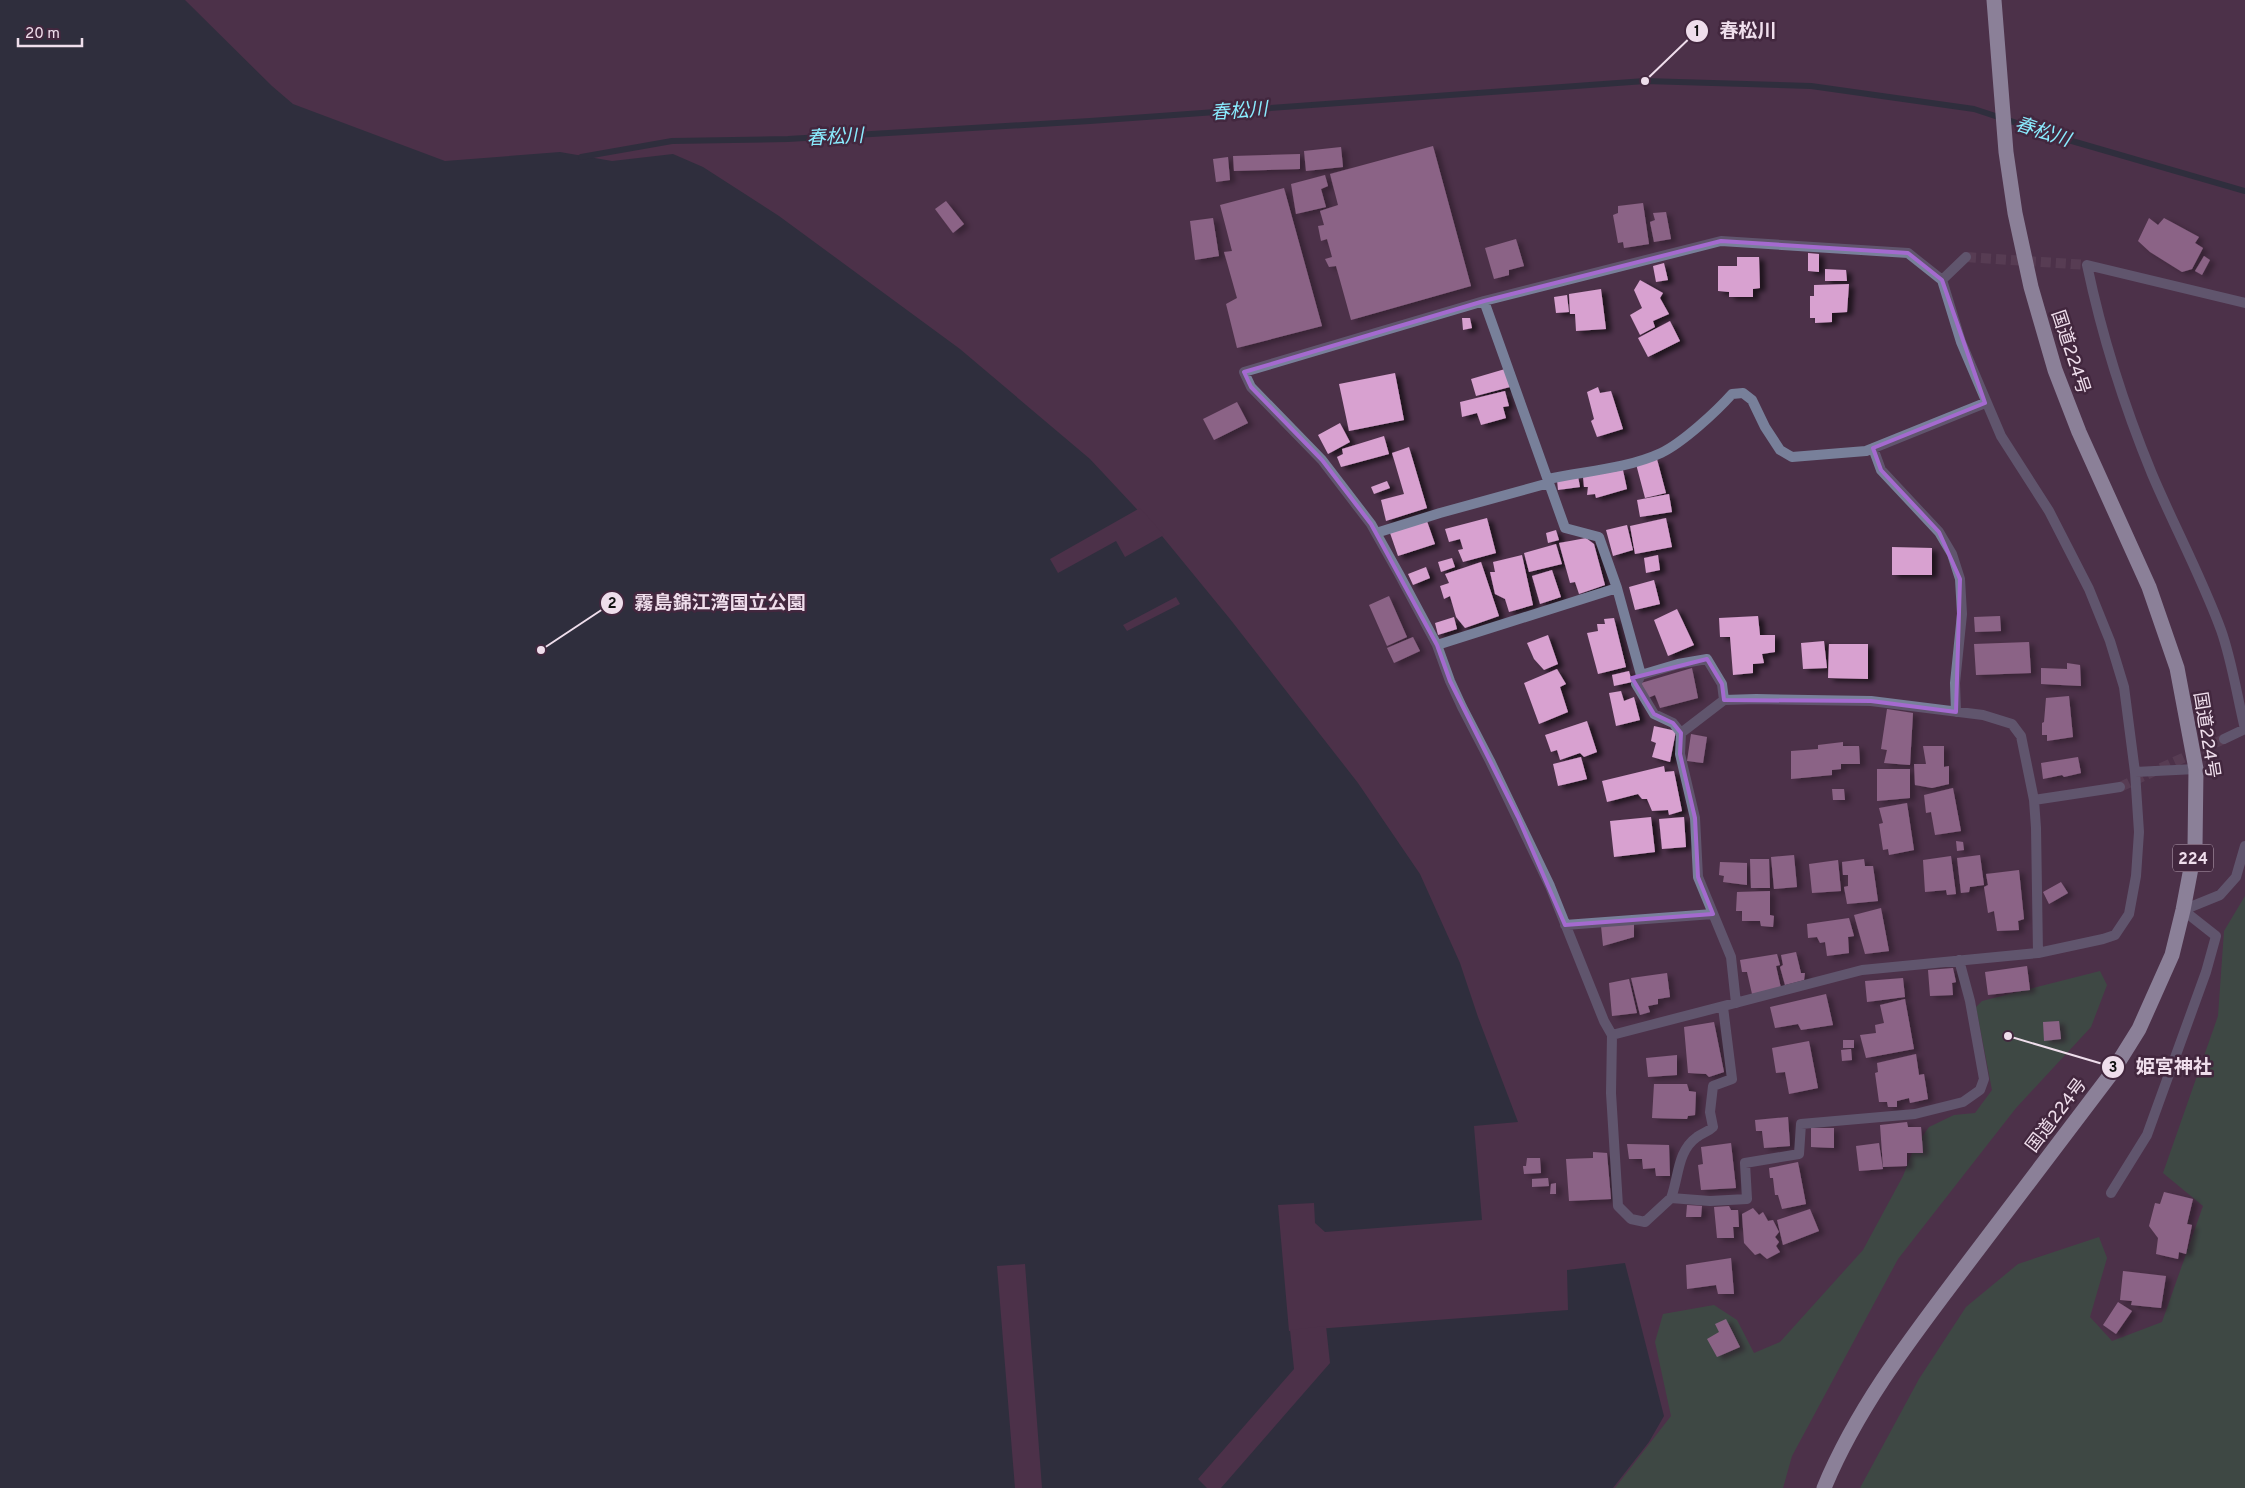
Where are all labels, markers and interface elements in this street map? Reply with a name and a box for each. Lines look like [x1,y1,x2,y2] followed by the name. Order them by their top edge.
[1685,14,1787,48] callout: 春松川
[18,15,81,47] scale bar
[1719,20,1777,44] text: 春松川
[1694,23,1700,42] text: 1
[25,25,60,44] text: 20 m
[1210,98,1270,126] water label: 春松川
[2012,113,2075,154] water label: 春松川
[806,124,866,151] water label: 春松川
[2045,308,2094,397] street label: 国道224号
[599,586,815,620] callout: 霧島錦江湾国立公園
[634,592,806,616] text: 霧島錦江湾国立公園
[607,595,617,614] text: 2
[2187,690,2224,780] street label: 国道224号
[2173,844,2213,871] road number: 224
[2101,1050,2222,1084] callout: 姫宮神社
[2136,1056,2212,1080] text: 姫宮神社
[2109,1059,2118,1078] text: 3
[2022,1074,2093,1158] street label: 国道224号

